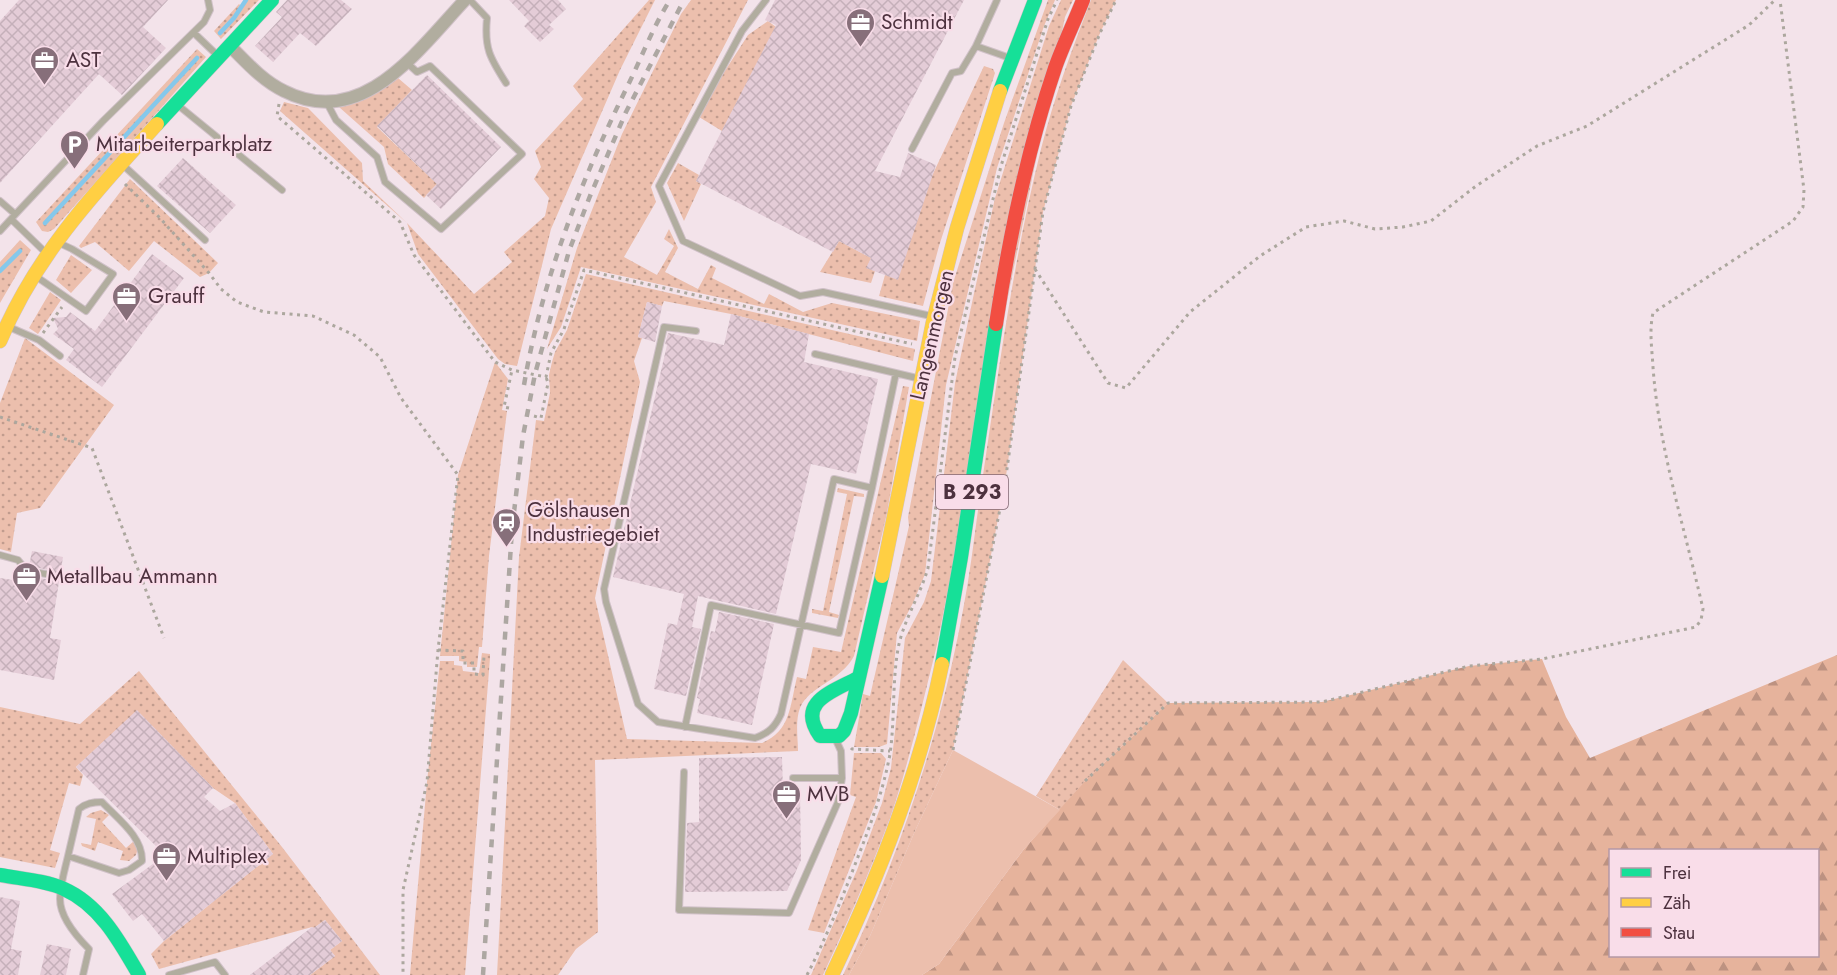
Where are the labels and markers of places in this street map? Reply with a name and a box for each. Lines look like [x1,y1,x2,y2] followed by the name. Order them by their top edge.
[844,6,876,48] office icon: Schmidt
[881,7,952,37] place label: Schmidt
[29,44,61,86] office icon: AST
[66,45,101,75] place label: AST
[59,128,91,170] parking icon: Mitarbeiterparkplatz
[96,129,273,159] place label: Mitarbeiterparkplatz
[111,280,143,322] office icon: Grauff
[148,281,206,311] place label: Grauff
[527,495,659,549] place label: Gölshausen Industriegebiet
[490,506,522,548] station icon: Gölshausen Industriegebiet
[10,560,42,602] office icon: Metallbau Ammann
[47,561,218,591] place label: Metallbau Ammann
[770,778,802,820] office icon: MVB
[807,779,850,809] place label: MVB
[150,840,182,882] office icon: Multiplex
[187,841,267,871] place label: Multiplex

